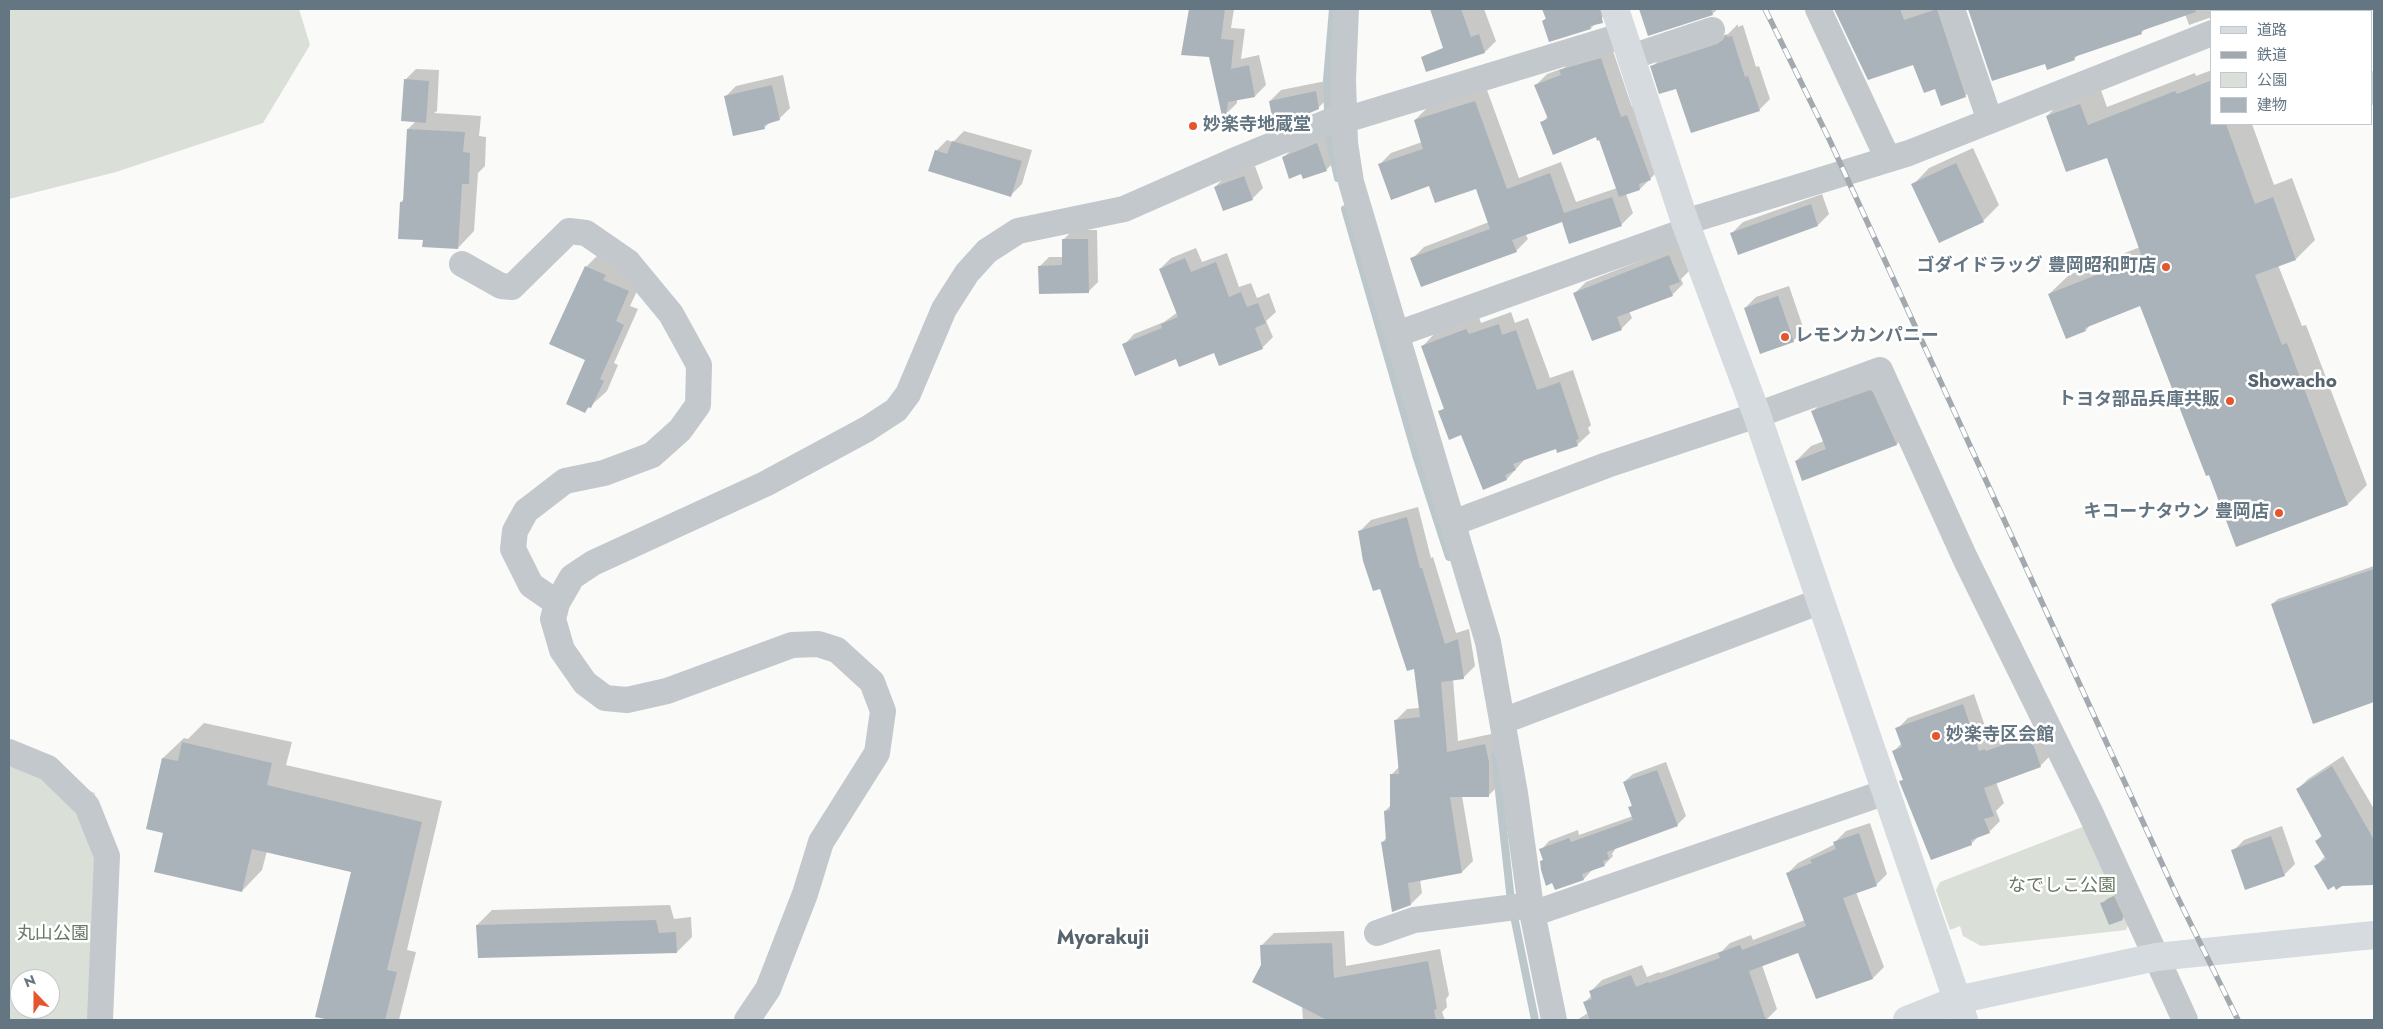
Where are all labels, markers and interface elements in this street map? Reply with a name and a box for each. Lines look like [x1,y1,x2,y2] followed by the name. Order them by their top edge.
[2210,10,2373,125] legend
[2257,19,2287,41] text: 道路
[2257,44,2287,66] text: 鉄道
[2257,69,2287,91] text: 公園
[2257,94,2287,116] text: 建物
[1203,115,1311,137] place label: 妙楽寺地蔵堂
[1187,120,1199,132] marker: 妙楽寺地蔵堂
[1917,256,2156,278] place label: ゴダイドラッグ 豊岡昭和町店
[2160,261,2172,273] marker: ゴダイドラッグ 豊岡昭和町店
[1795,326,1939,348] place label: レモンカンパニー
[1779,331,1791,343] marker: レモンカンパニー
[2247,371,2337,393] district label: Showacho
[2058,390,2220,412] place label: トヨタ部品兵庫共販
[2224,395,2236,407] marker: トヨタ部品兵庫共販
[2084,502,2269,524] place label: キコーナタウン 豊岡店
[2273,507,2285,519] marker: キコーナタウン 豊岡店
[1946,725,2054,747] place label: 妙楽寺区会館
[1930,730,1942,742] marker: 妙楽寺区会館
[2008,876,2116,898] park label: なでしこ公園
[17,924,89,946] park label: 丸山公園
[1057,927,1149,951] district label: Myorakuji
[10,969,60,1019] north arrow
[21,970,39,992] text: N

